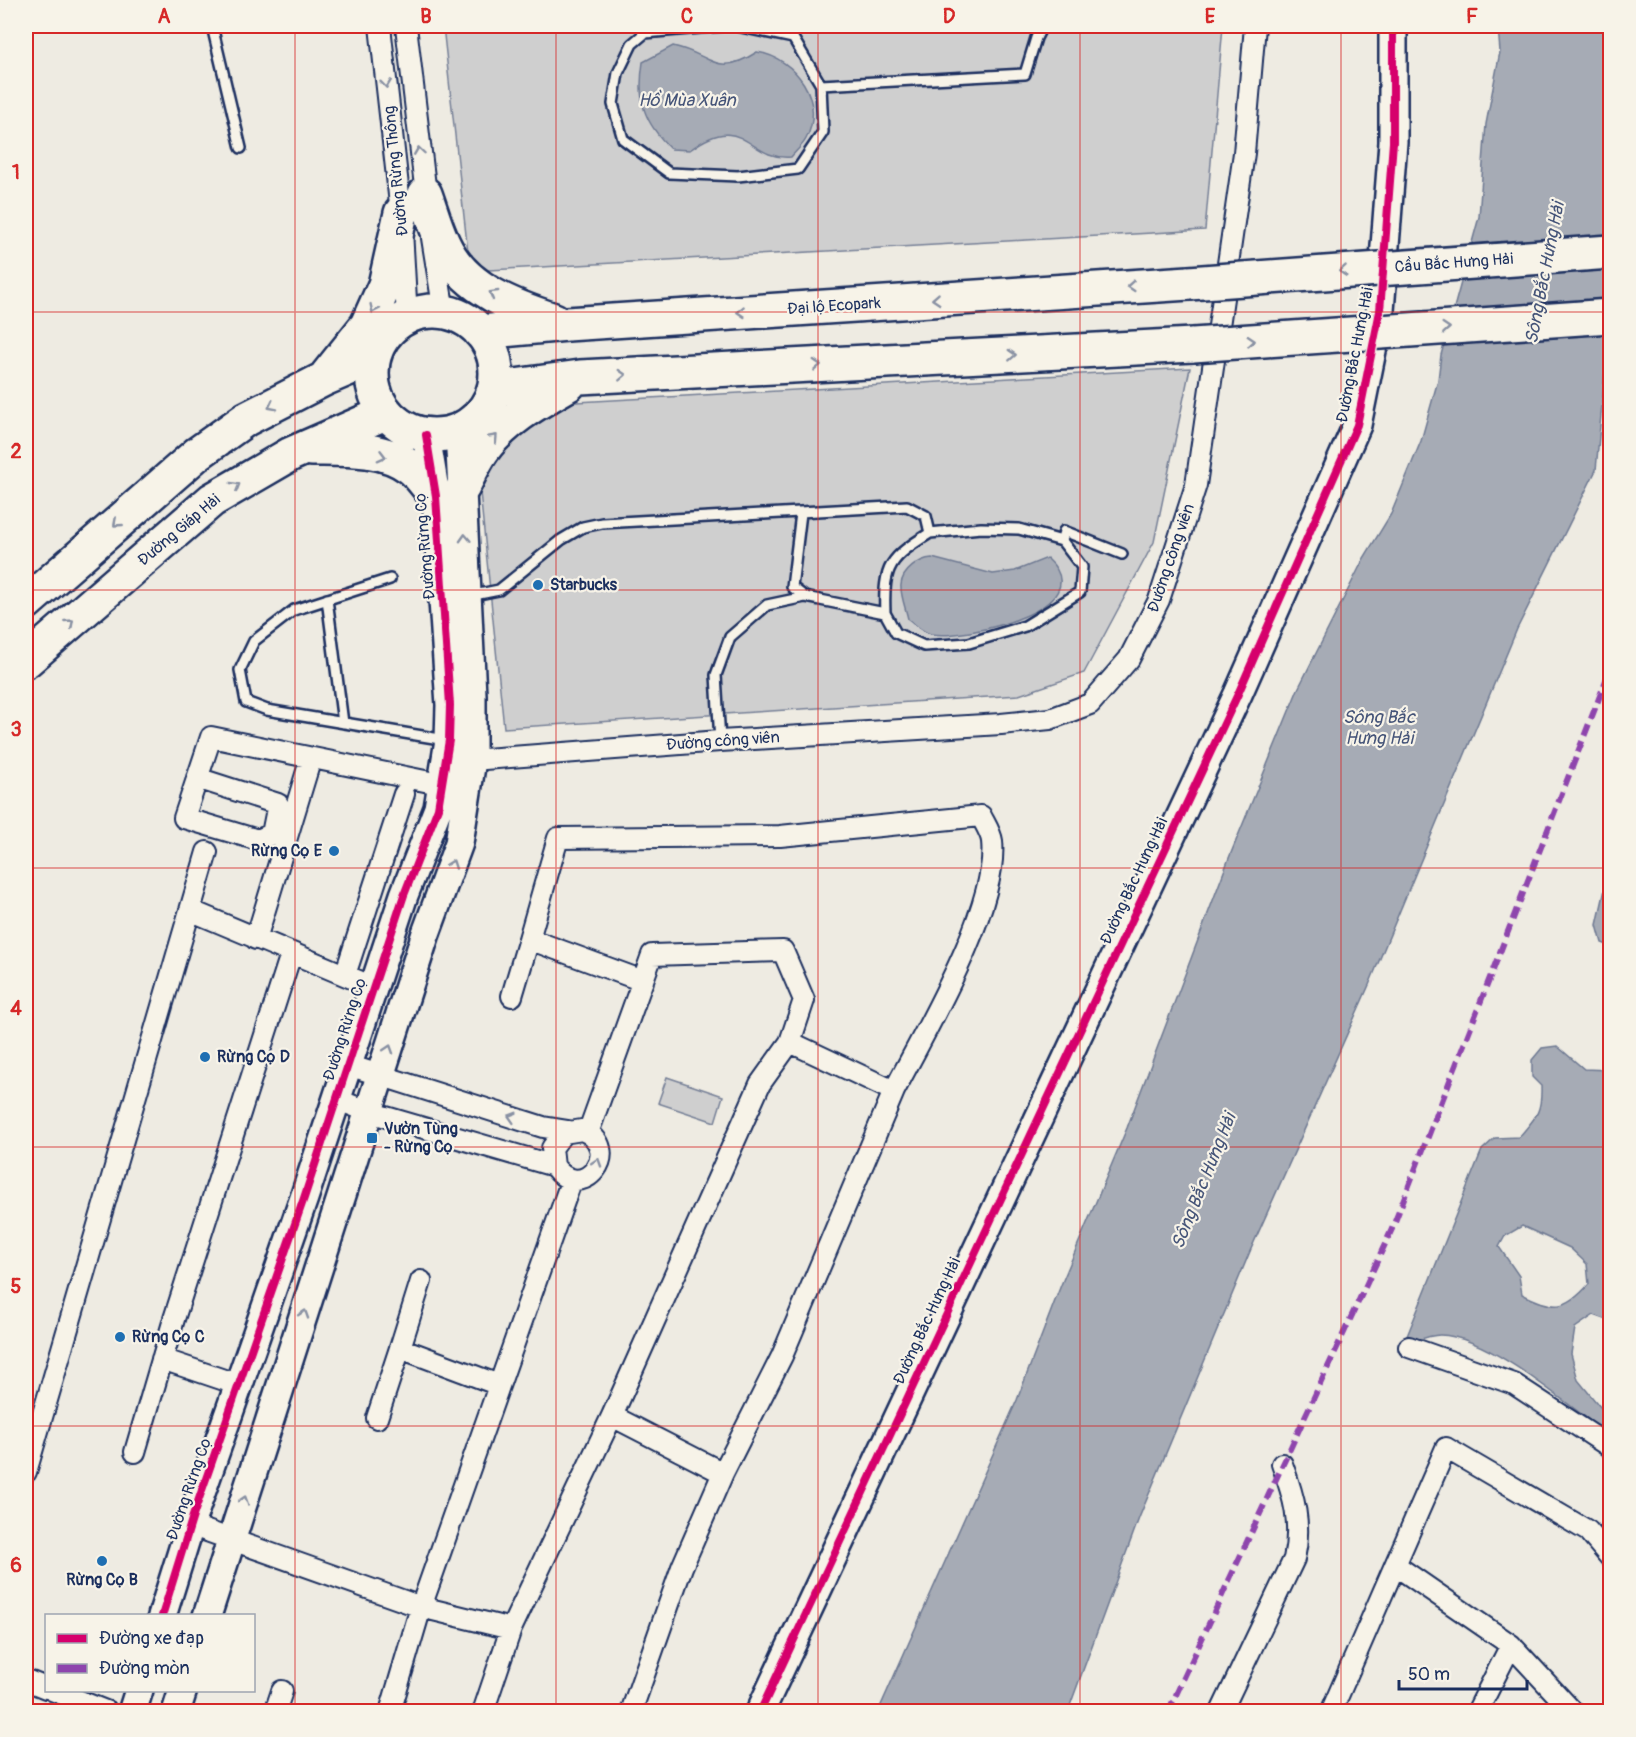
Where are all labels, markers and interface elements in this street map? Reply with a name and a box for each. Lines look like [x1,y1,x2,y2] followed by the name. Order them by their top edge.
[158,4,171,29] text: A
[420,4,432,29] text: B
[681,4,693,29] text: C
[943,4,956,29] text: D
[1205,4,1216,29] text: E
[1466,4,1478,29] text: F
[380,79,392,88] one-way arrow
[638,89,737,112] water label: Hồ Mùa Xuân
[379,105,413,237] street label: Đường Rừng Thông
[414,146,426,155] one-way arrow
[12,160,20,185] text: 1
[1520,198,1571,346] water label: Sông Bắc Hưng Hải
[1394,248,1514,277] street label: Cầu Bắc Hưng Hải
[1338,265,1347,278] one-way arrow
[1126,280,1135,293] one-way arrow
[1332,285,1378,425] street label: Đường Bắc Hưng Hải
[489,290,500,302] one-way arrow
[787,293,882,319] street label: Đại lộ Ecopark
[932,293,941,306] one-way arrow
[369,303,381,314] one-way arrow
[737,305,746,318] one-way arrow
[1441,322,1450,335] one-way arrow
[1247,335,1256,348] one-way arrow
[1007,348,1016,361] one-way arrow
[813,359,822,372] one-way arrow
[618,369,627,382] one-way arrow
[267,399,278,410] one-way arrow
[487,435,498,445] one-way arrow
[10,439,22,464] text: 2
[376,449,387,461] one-way arrow
[230,482,240,493] one-way arrow
[134,490,225,570] street label: Đường Giáp Hải
[410,491,440,601] street label: Đường Rừng Cọ
[1143,501,1199,615] street label: Đường công viên
[113,516,124,527] one-way arrow
[459,533,472,542] one-way arrow
[550,575,618,595] place label: Starbucks
[531,578,545,592] marker: Starbucks
[63,619,74,630] one-way arrow
[1343,706,1416,750] water label: Sông Bắc Hưng Hải
[10,717,22,742] text: 3
[666,727,780,755] street label: Đường công viên
[1096,814,1172,948] street label: Đường Bắc Hưng Hải
[251,841,323,861] place label: Rừng Cọ E
[327,844,341,858] marker: Rừng Cọ E
[444,859,457,870] one-way arrow
[319,975,371,1083] street label: Đường Rừng Cọ
[10,996,22,1021] text: 4
[382,1044,394,1054] one-way arrow
[217,1047,290,1067] place label: Rừng Cọ D
[198,1050,212,1064] marker: Rừng Cọ D
[1166,1107,1243,1252] water label: Sông Bắc Hưng Hải
[507,1112,518,1124] one-way arrow
[384,1119,458,1157] place label: Vườn Tùng - Rừng Cọ
[365,1131,379,1145] marker: Vườn Tùng - Rừng Cọ
[590,1157,603,1167] one-way arrow
[889,1254,965,1388] street label: Đường Bắc Hưng Hải
[11,1274,22,1299] text: 5
[297,1309,309,1320] one-way arrow
[132,1327,205,1347] place label: Rừng Cọ C
[113,1330,127,1344] marker: Rừng Cọ C
[162,1435,216,1543] street label: Đường Rừng Cọ
[237,1495,250,1506] one-way arrow
[10,1553,22,1578] text: 6
[95,1554,109,1568] marker: Rừng Cọ B
[66,1570,138,1590] place label: Rừng Cọ B
[45,1614,255,1692] legend
[99,1627,204,1650] text: Đường xe đạp
[1399,1653,1526,1691] scale bar
[99,1657,190,1680] text: Đường mòn
[1408,1663,1450,1686] text: 50 m

